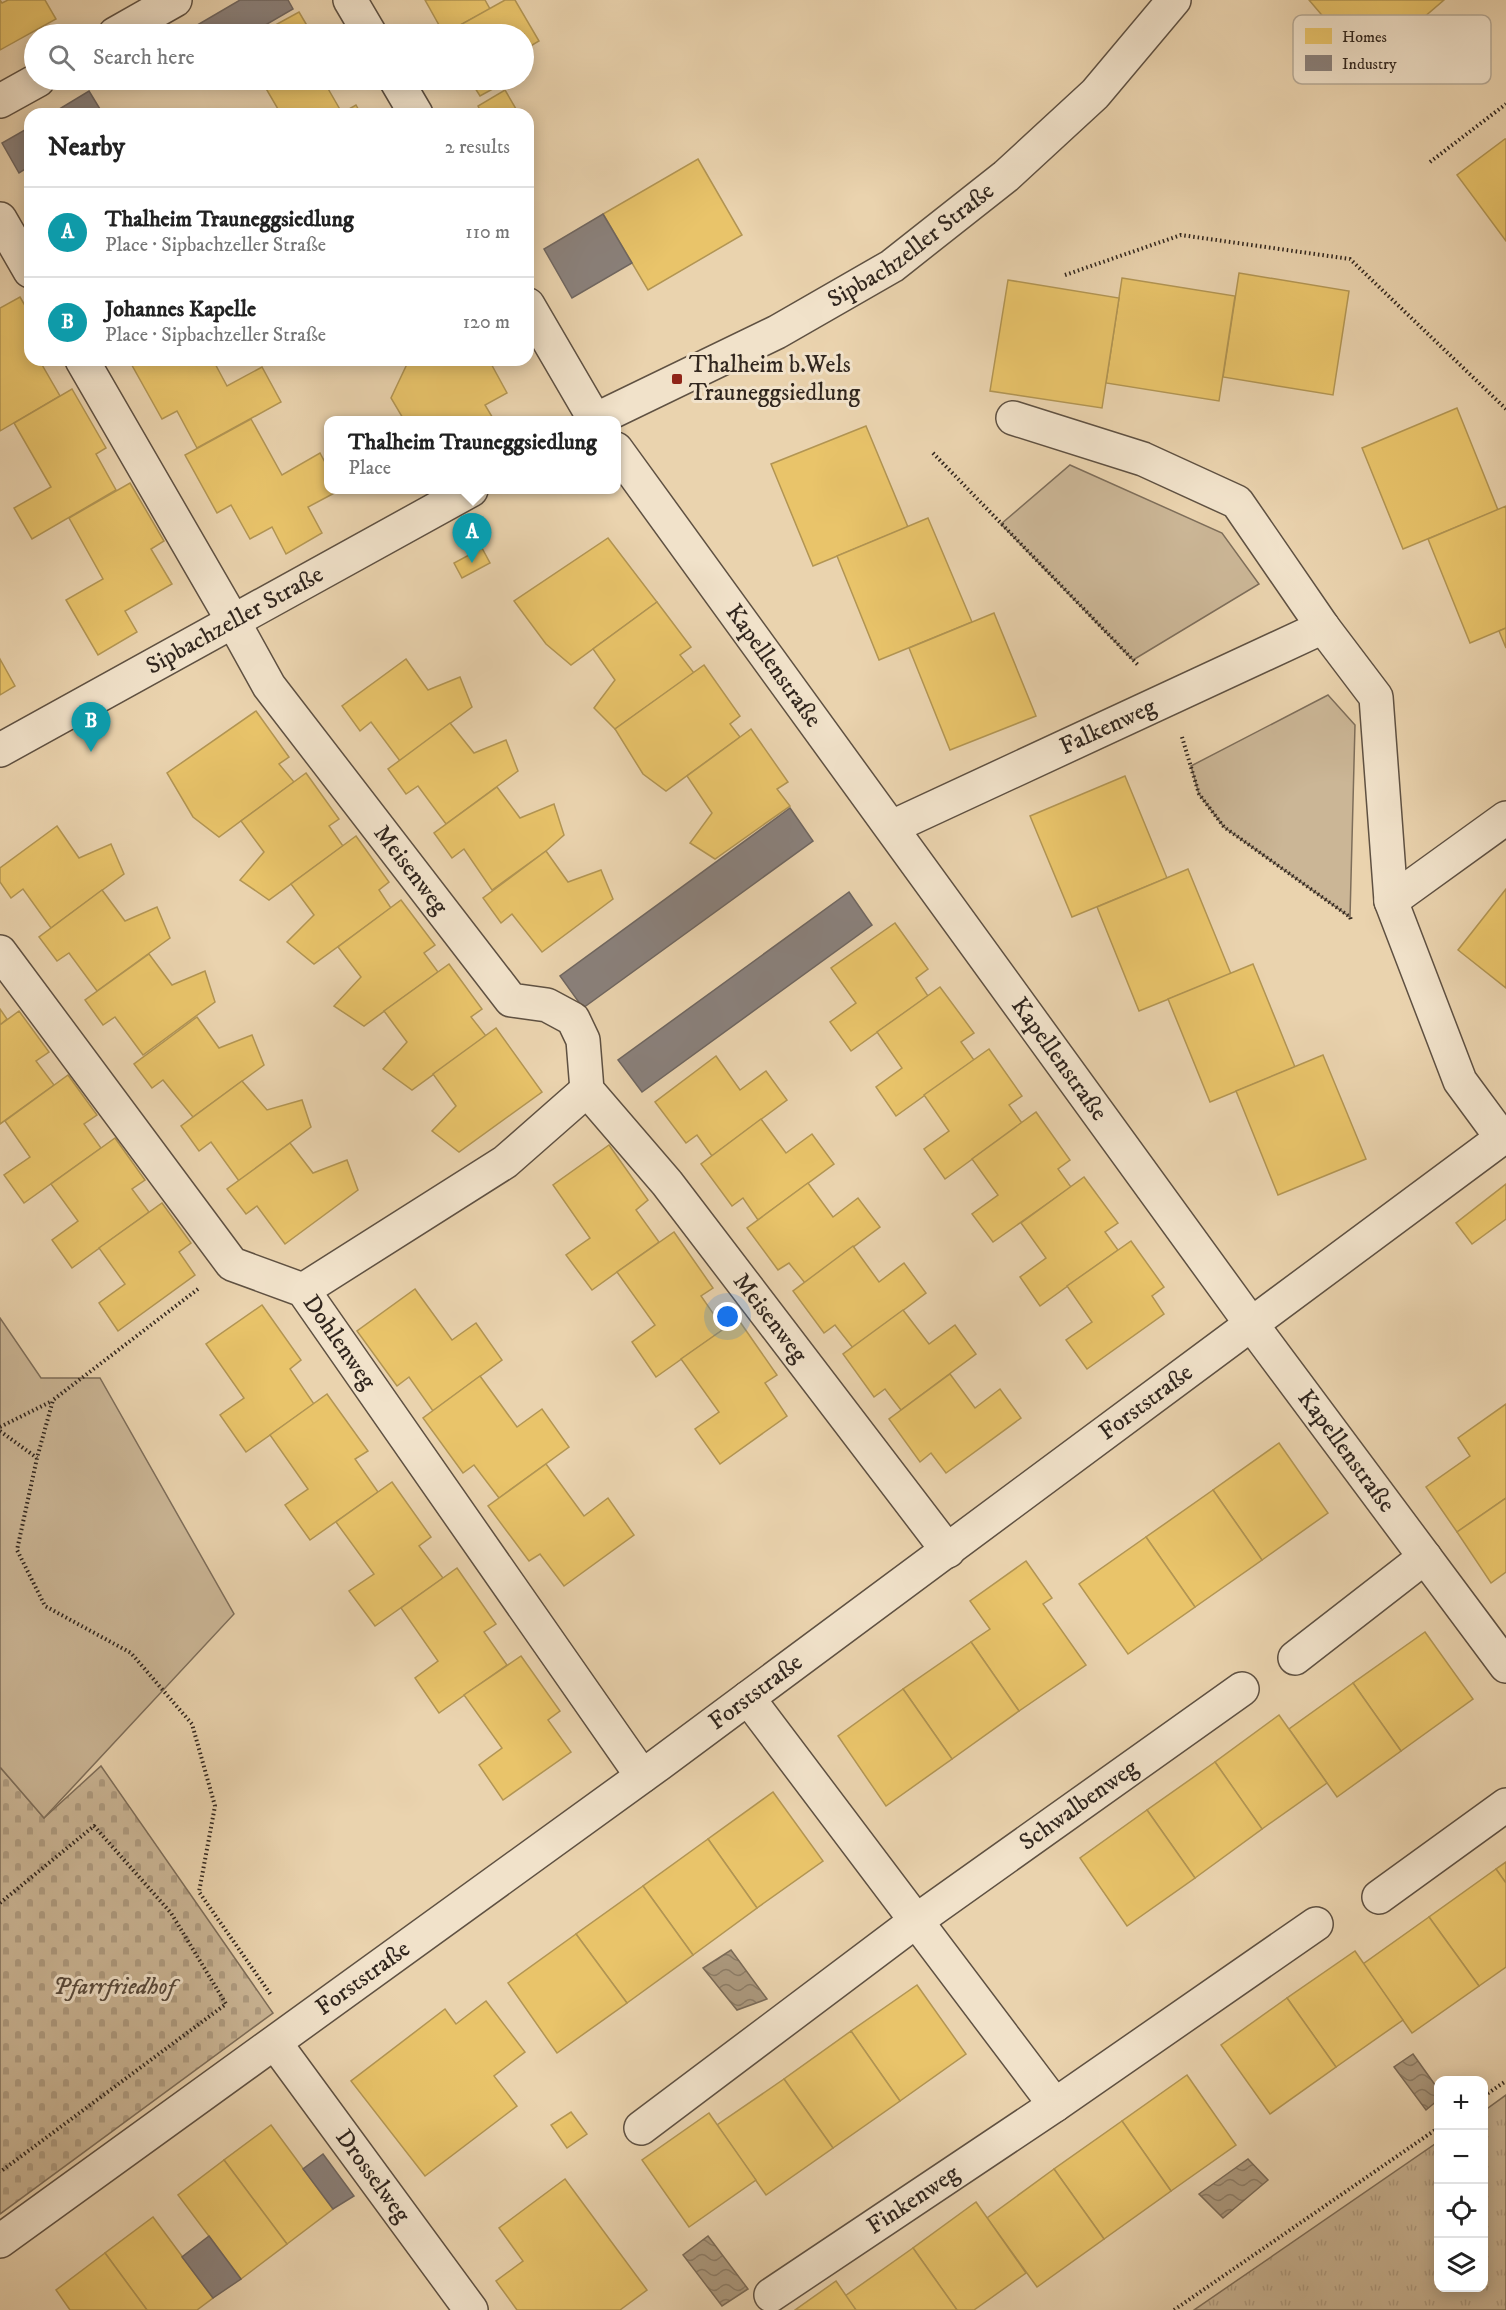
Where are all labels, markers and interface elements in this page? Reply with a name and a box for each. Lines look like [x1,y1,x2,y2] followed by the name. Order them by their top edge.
[1293,15,1491,84] legend
[24,24,534,90] search box
[1342,27,1387,47] text: Homes
[45,41,78,74] icon: search
[93,44,195,71] text: Search here
[1342,54,1397,74] text: Industry
[48,131,125,164] text: Nearby
[445,135,510,160] text: 2 results
[822,176,1000,315] street label: Sipbachzeller Straße
[105,206,354,233] text: Thalheim Trauneggsiedlung
[61,220,74,245] text: A
[465,220,510,245] text: 110 m
[105,233,326,258] text: Place · Sipbachzeller Straße
[105,296,256,323] text: Johannes Kapelle
[61,310,74,335] text: B
[463,310,510,335] text: 120 m
[105,323,326,348] text: Place · Sipbachzeller Straße
[689,350,861,408] place label: Thalheim b.Wels Trauneggsiedlung
[670,372,684,386] marker: Thalheim b.Wels Trauneggsiedlung
[324,416,621,494] popup
[348,429,597,456] text: Thalheim Trauneggsiedlung
[348,456,391,481] text: Place
[452,514,492,563] pin: A
[141,560,329,681] street label: Sipbachzeller Straße
[719,598,828,733] street label: Kapellenstraße
[1055,692,1161,762] street label: Falkenweg
[72,702,110,752] pin: B
[367,819,455,921] street label: Meisenweg
[1004,992,1114,1127] street label: Kapellenstraße
[726,1267,814,1369] street label: Meisenweg
[296,1289,383,1395] street label: Dohlenweg
[713,1302,742,1331] your location
[1093,1358,1199,1447] street label: Forststraße
[1291,1384,1402,1519] street label: Kapellenstraße
[703,1647,809,1737] street label: Forststraße
[1014,1753,1144,1858] street label: Schwalbenweg
[310,1934,416,2023] street label: Forststraße
[53,1972,181,2002] park label: Pfarrfriedhof
[1434,2076,1488,2292] map controls
[1434,2076,1488,2130] button: +
[328,2123,417,2229] street label: Drosselweg
[1434,2130,1488,2184] button: −
[861,2158,965,2241] street label: Finkenweg
[1434,2184,1488,2238] button: locate
[1434,2238,1488,2292] button: layers

